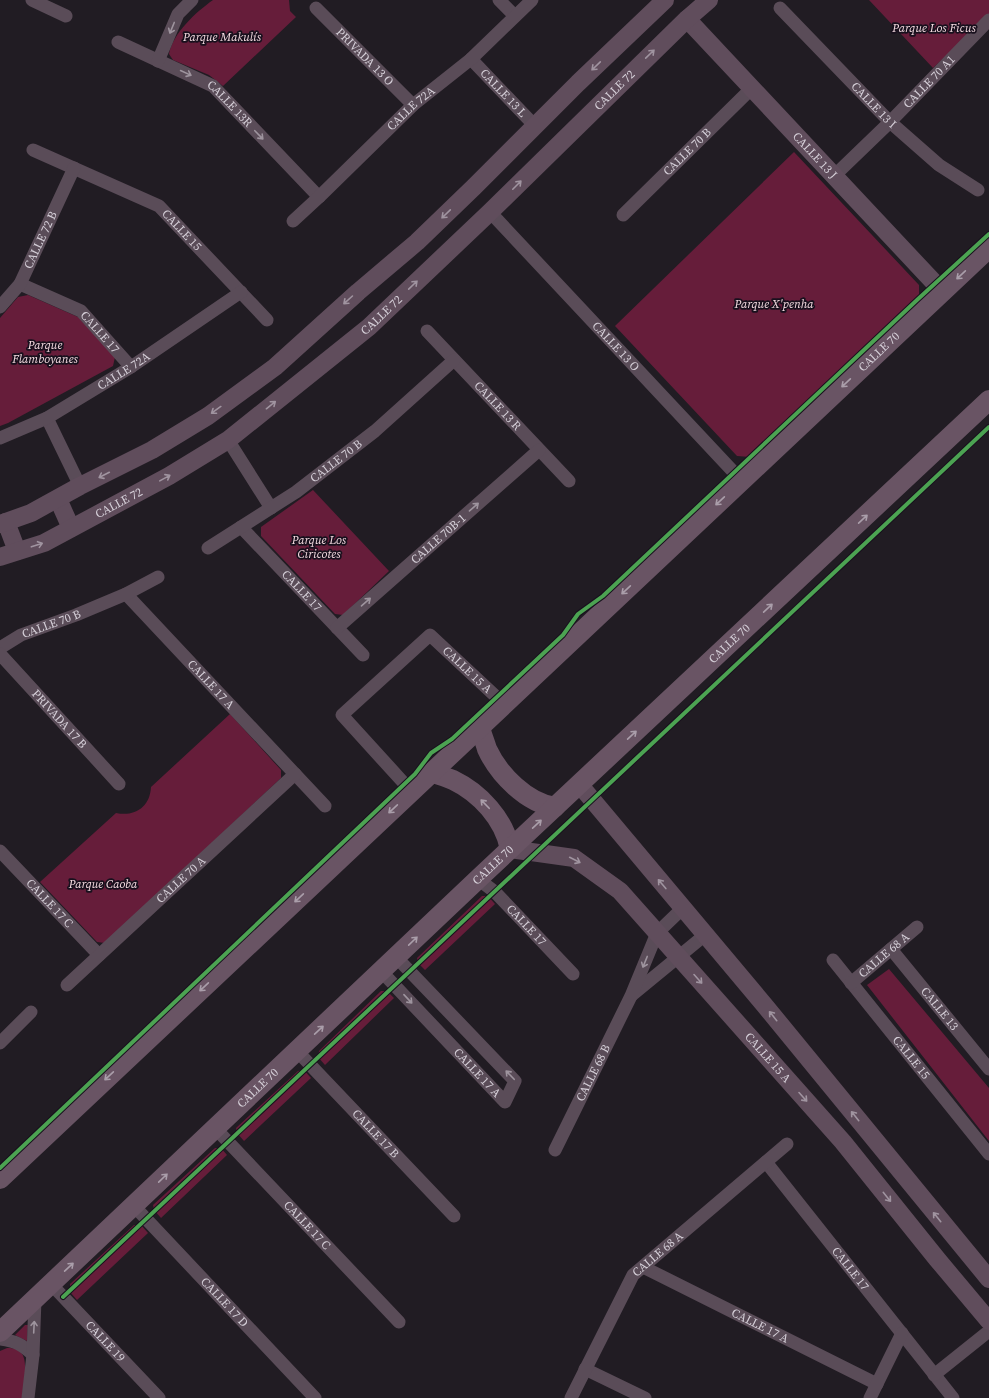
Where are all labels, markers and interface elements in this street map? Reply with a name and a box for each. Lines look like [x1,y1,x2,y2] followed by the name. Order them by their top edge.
[891,20,976,36] park label: Parque Los Ficus
[168,22,175,34] one-way arrow
[332,24,397,89] street label: PRIVADA 13 O
[182,29,262,45] park label: Parque Makulís
[645,49,655,59] one-way arrow
[900,52,959,112] street label: CALLE 70 A1
[591,61,601,70] one-way arrow
[476,65,530,121] street label: CALLE 13 L
[591,66,638,114] street label: CALLE 72
[179,70,191,78] one-way arrow
[205,77,256,131] street label: CALLE 13R
[848,78,900,132] street label: CALLE 13 I
[383,83,438,134] street label: CALLE 72A
[660,124,715,179] street label: CALLE 70 B
[254,129,263,139] one-way arrow
[789,129,841,183] street label: CALLE 13 J
[513,180,522,190] one-way arrow
[158,206,205,254] street label: CALLE 15
[20,208,61,271] street label: CALLE 72 B
[441,210,451,219] one-way arrow
[956,270,966,280] one-way arrow
[408,280,418,289] one-way arrow
[357,292,406,339] street label: CALLE 72
[344,295,354,304] one-way arrow
[733,296,814,312] park label: Parque X'penha
[77,308,123,357] street label: CALLE 17
[589,318,643,375] street label: CALLE 13 O
[855,328,903,375] street label: CALLE 70
[11,337,79,367] park label: Parque Flamboyanes
[94,348,153,394] street label: CALLE 72A
[471,378,525,434] street label: CALLE 13 R
[841,379,851,388] one-way arrow
[266,400,277,409] one-way arrow
[211,406,222,414] one-way arrow
[307,436,366,486] street label: CALLE 70 B
[98,471,110,479] one-way arrow
[159,474,171,482] one-way arrow
[92,484,145,522] street label: CALLE 72
[715,497,726,506] one-way arrow
[469,502,479,511] one-way arrow
[407,510,469,567] street label: CALLE 70B-1
[858,514,868,523] one-way arrow
[291,532,347,562] park label: Parque Los Ciricotes
[30,541,43,548] one-way arrow
[278,567,325,615] street label: CALLE 17
[621,586,631,595] one-way arrow
[361,597,371,607] one-way arrow
[763,603,773,612] one-way arrow
[20,606,84,642] street label: CALLE 70 B
[705,620,754,667] street label: CALLE 70
[439,643,495,697] street label: CALLE 15 A
[184,656,238,713] street label: CALLE 17 A
[28,686,91,752] street label: PRIVADA 17 B
[627,730,637,739] one-way arrow
[480,799,490,809] one-way arrow
[388,805,399,814] one-way arrow
[532,819,543,828] one-way arrow
[469,842,517,888] street label: CALLE 70
[153,853,209,907] street label: CALLE 70 A
[569,857,581,864] one-way arrow
[23,875,77,931] street label: CALLE 17 C
[68,876,138,892] park label: Parque Caoba
[658,878,667,889] one-way arrow
[294,894,304,903] one-way arrow
[503,901,550,949] street label: CALLE 17
[855,929,913,981] street label: CALLE 68 A
[408,936,418,946] one-way arrow
[640,955,648,967] one-way arrow
[693,974,703,984] one-way arrow
[199,983,209,992] one-way arrow
[917,984,962,1034] street label: CALLE 13
[403,994,413,1004] one-way arrow
[768,1010,777,1021] one-way arrow
[314,1026,324,1035] one-way arrow
[741,1029,795,1086] street label: CALLE 15 A
[889,1032,934,1082] street label: CALLE 15
[572,1041,614,1104] street label: CALLE 68 B
[450,1045,504,1101] street label: CALLE 17 A
[234,1064,282,1111] street label: CALLE 70
[505,1070,514,1080] one-way arrow
[104,1072,114,1081] one-way arrow
[798,1092,808,1102] one-way arrow
[349,1106,403,1162] street label: CALLE 17 B
[850,1111,859,1122] one-way arrow
[158,1173,168,1182] one-way arrow
[882,1191,891,1202] one-way arrow
[280,1197,335,1253] street label: CALLE 17 C
[933,1212,942,1222] one-way arrow
[629,1228,686,1280] street label: CALLE 68 A
[828,1243,873,1294] street label: CALLE 17
[64,1262,74,1272] one-way arrow
[197,1274,252,1330] street label: CALLE 17 D
[729,1305,792,1347] street label: CALLE 17 A
[82,1317,129,1366] street label: CALLE 19
[30,1321,38,1334] one-way arrow

